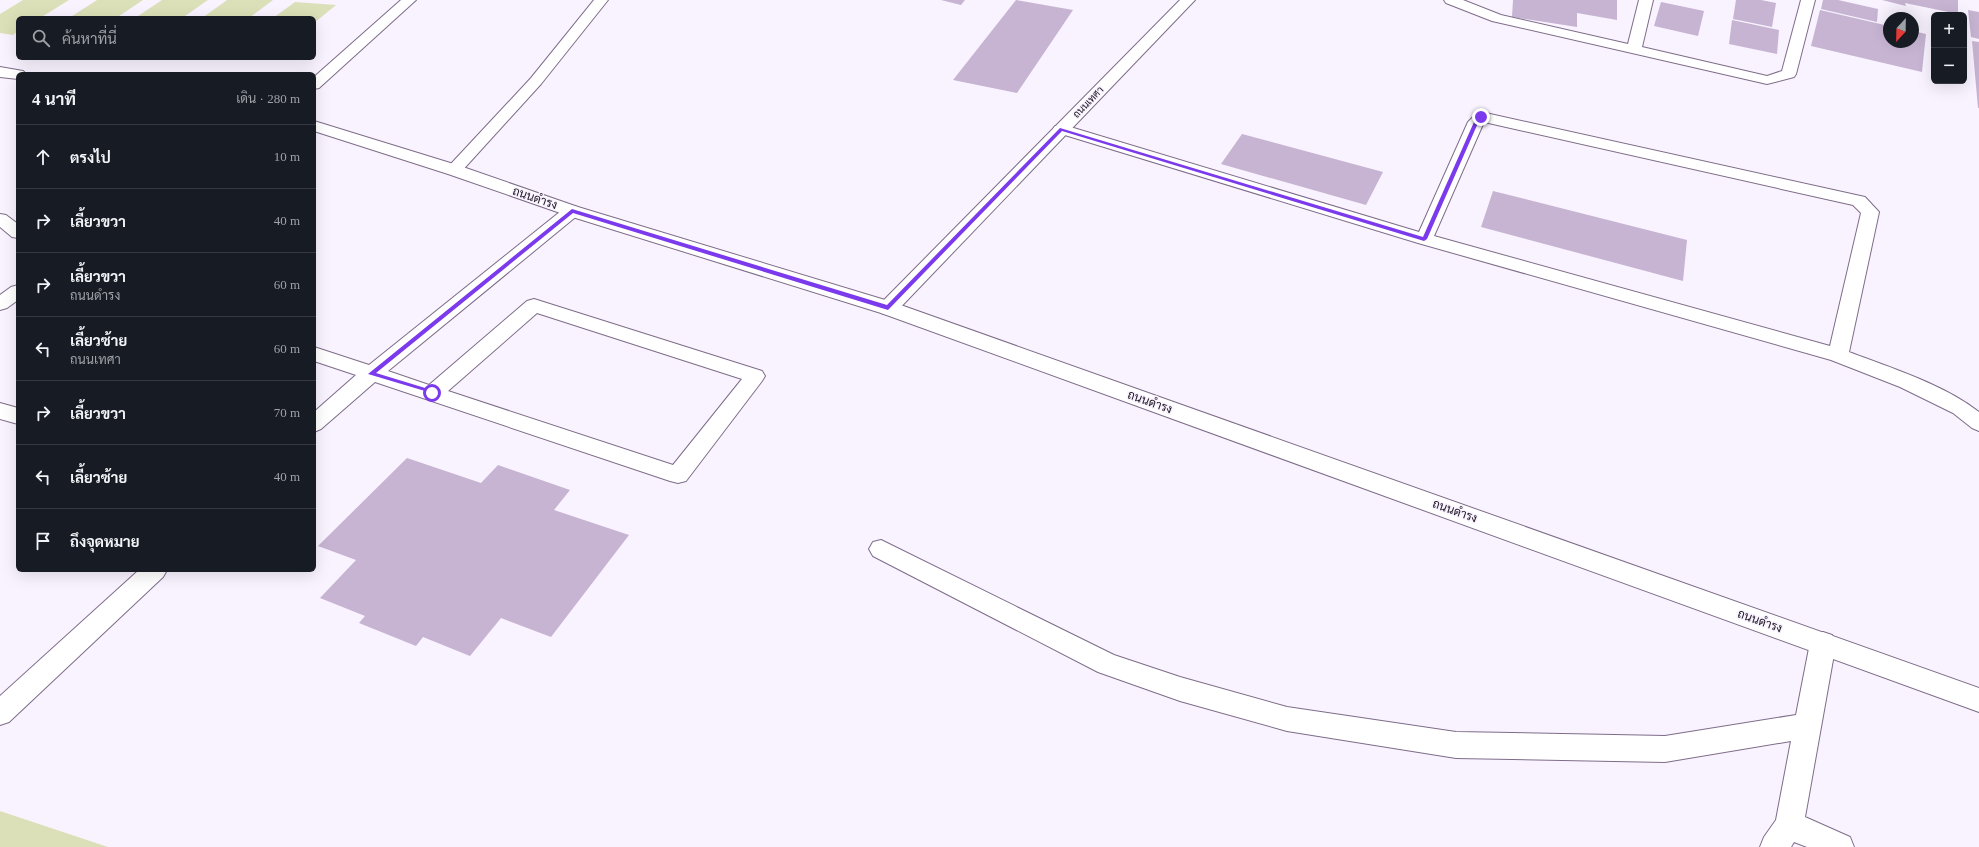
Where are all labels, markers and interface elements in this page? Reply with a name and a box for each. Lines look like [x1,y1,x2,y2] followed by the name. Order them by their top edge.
[1883,12,1919,48] north arrow
[1931,12,1967,84] map controls
[1931,12,1967,48] button: +
[16,16,316,60] search box
[30,27,52,49] icon: search
[62,31,117,47] text: ค้นหาที่นี่
[1931,48,1967,84] button: −
[1070,84,1106,120] street label: ถนนเทศา
[32,90,76,109] text: 4 นาที
[236,91,300,106] text: เดิน · 280 m
[1472,108,1490,126] route end
[32,146,54,168] icon: ahead
[274,149,300,164] text: 10 m
[70,150,111,166] text: ตรงไป
[511,184,559,212] street label: ถนนดำรง
[32,210,54,232] icon: right
[274,213,300,228] text: 40 m
[70,214,126,230] text: เลี้ยวขวา
[70,269,126,285] text: เลี้ยวขวา
[32,274,54,296] icon: right
[274,277,300,292] text: 60 m
[70,288,120,303] text: ถนนดำรง
[70,333,127,349] text: เลี้ยวซ้าย
[32,338,54,360] icon: left
[274,341,300,356] text: 60 m
[70,352,121,367] text: ถนนเทศา
[423,384,441,402] route start
[1126,387,1174,417] street label: ถนนดำรง
[32,402,54,424] icon: right
[274,405,300,420] text: 70 m
[70,406,126,422] text: เลี้ยวขวา
[32,466,54,488] icon: left
[274,469,300,484] text: 40 m
[70,470,127,486] text: เลี้ยวซ้าย
[1431,496,1479,526] street label: ถนนดำรง
[32,530,54,552] icon: arrive
[70,534,140,550] text: ถึงจุดหมาย
[1736,606,1784,636] street label: ถนนดำรง

